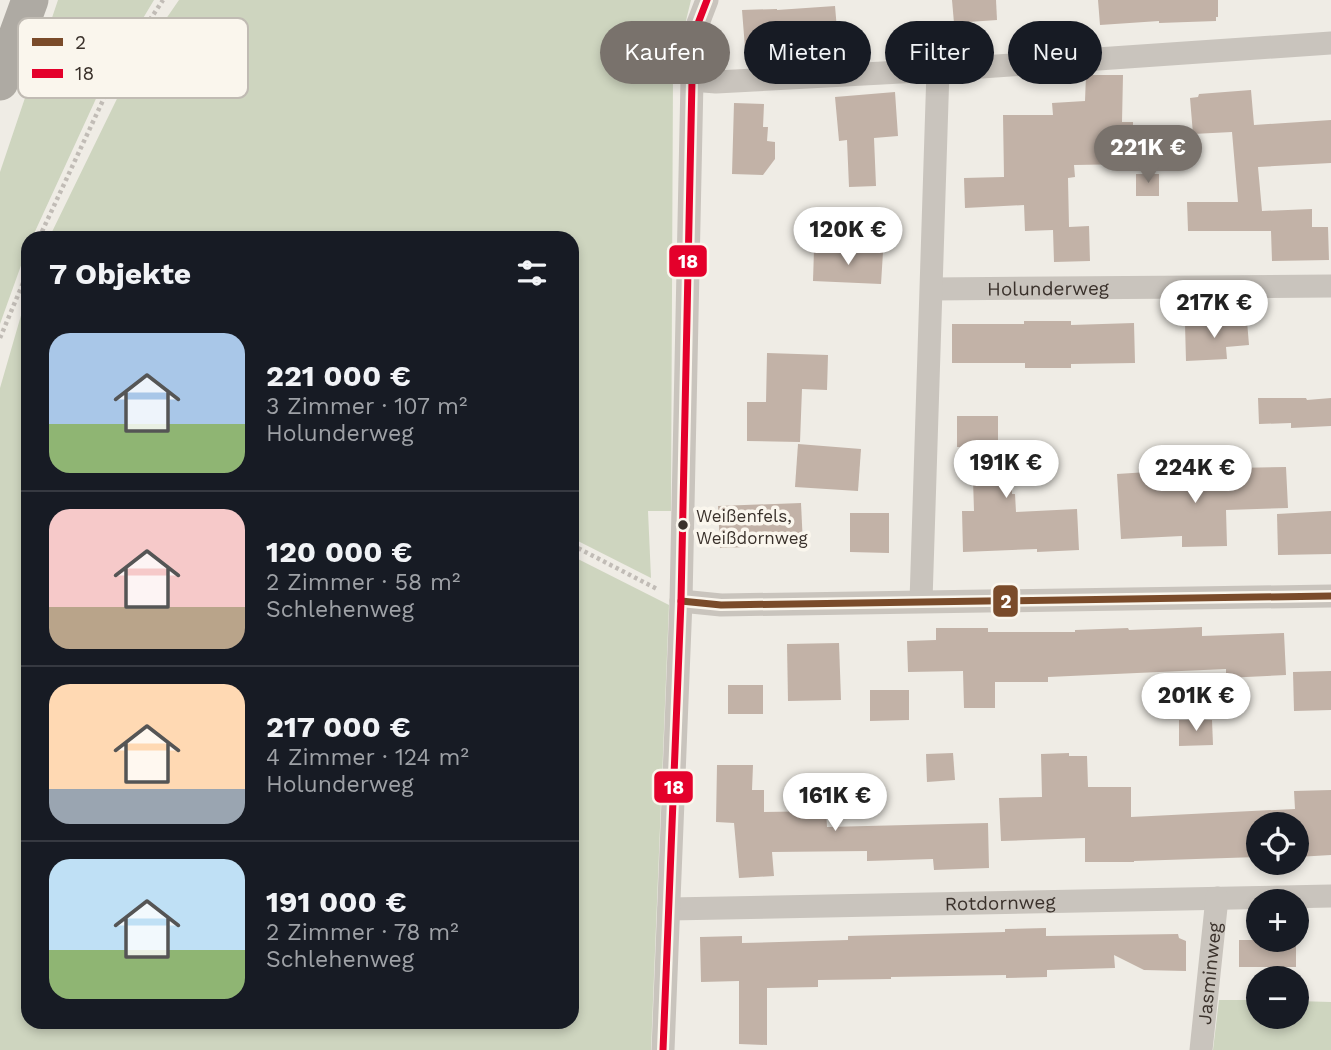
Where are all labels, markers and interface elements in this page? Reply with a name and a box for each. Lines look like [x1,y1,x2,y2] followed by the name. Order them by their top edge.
[18,18,248,98] legend
[600,21,730,84] chip: Kaufen
[744,21,871,84] chip: Mieten
[885,21,994,84] chip: Filter
[1008,21,1102,84] chip: Neu
[75,31,86,54] text: 2
[75,62,94,85] text: 18
[1091,125,1205,185] pin: 221K €
[1110,134,1186,161] text: 221K €
[791,208,905,267] pin: 120K €
[810,216,886,243] text: 120K €
[668,244,708,278] line badge: 18
[678,250,698,273] text: 18
[513,254,551,292] icon: filters
[49,256,191,291] text: 7 Objekte
[987,277,1110,301] street label: Holunderweg
[1157,280,1271,340] pin: 217K €
[1176,289,1252,316] text: 217K €
[266,358,411,393] text: 221 000 €
[105,361,189,445] icon: home
[266,393,467,420] text: 3 Zimmer · 107 m²
[266,420,413,447] text: Holunderweg
[949,440,1063,500] pin: 191K €
[1138,446,1252,505] pin: 224K €
[970,449,1042,476] text: 191K €
[1155,454,1235,481] text: 224K €
[696,506,809,548] place label: Weißenfels, Weißdornweg
[676,518,690,532] marker: Weißenfels, Weißdornweg
[266,534,412,569] text: 120 000 €
[105,537,189,621] icon: home
[266,569,460,596] text: 2 Zimmer · 58 m²
[992,584,1019,618] line badge: 2
[1000,590,1012,613] text: 2
[266,596,414,623] text: Schlehenweg
[1139,674,1253,733] pin: 201K €
[1158,682,1234,709] text: 201K €
[266,709,411,744] text: 217 000 €
[105,712,189,796] icon: home
[266,744,469,771] text: 4 Zimmer · 124 m²
[653,770,694,804] line badge: 18
[266,771,413,798] text: Holunderweg
[778,774,892,833] pin: 161K €
[664,776,684,799] text: 18
[799,782,871,809] text: 161K €
[1246,812,1309,1029] map controls
[1246,812,1309,875] button: locate
[266,884,407,919] text: 191 000 €
[105,887,189,971] icon: home
[1246,889,1309,952] button: +
[944,890,1056,916] street label: Rotdornweg
[266,919,459,946] text: 2 Zimmer · 78 m²
[1193,920,1226,1026] street label: Jasminweg
[266,946,414,973] text: Schlehenweg
[1246,966,1309,1029] button: −

